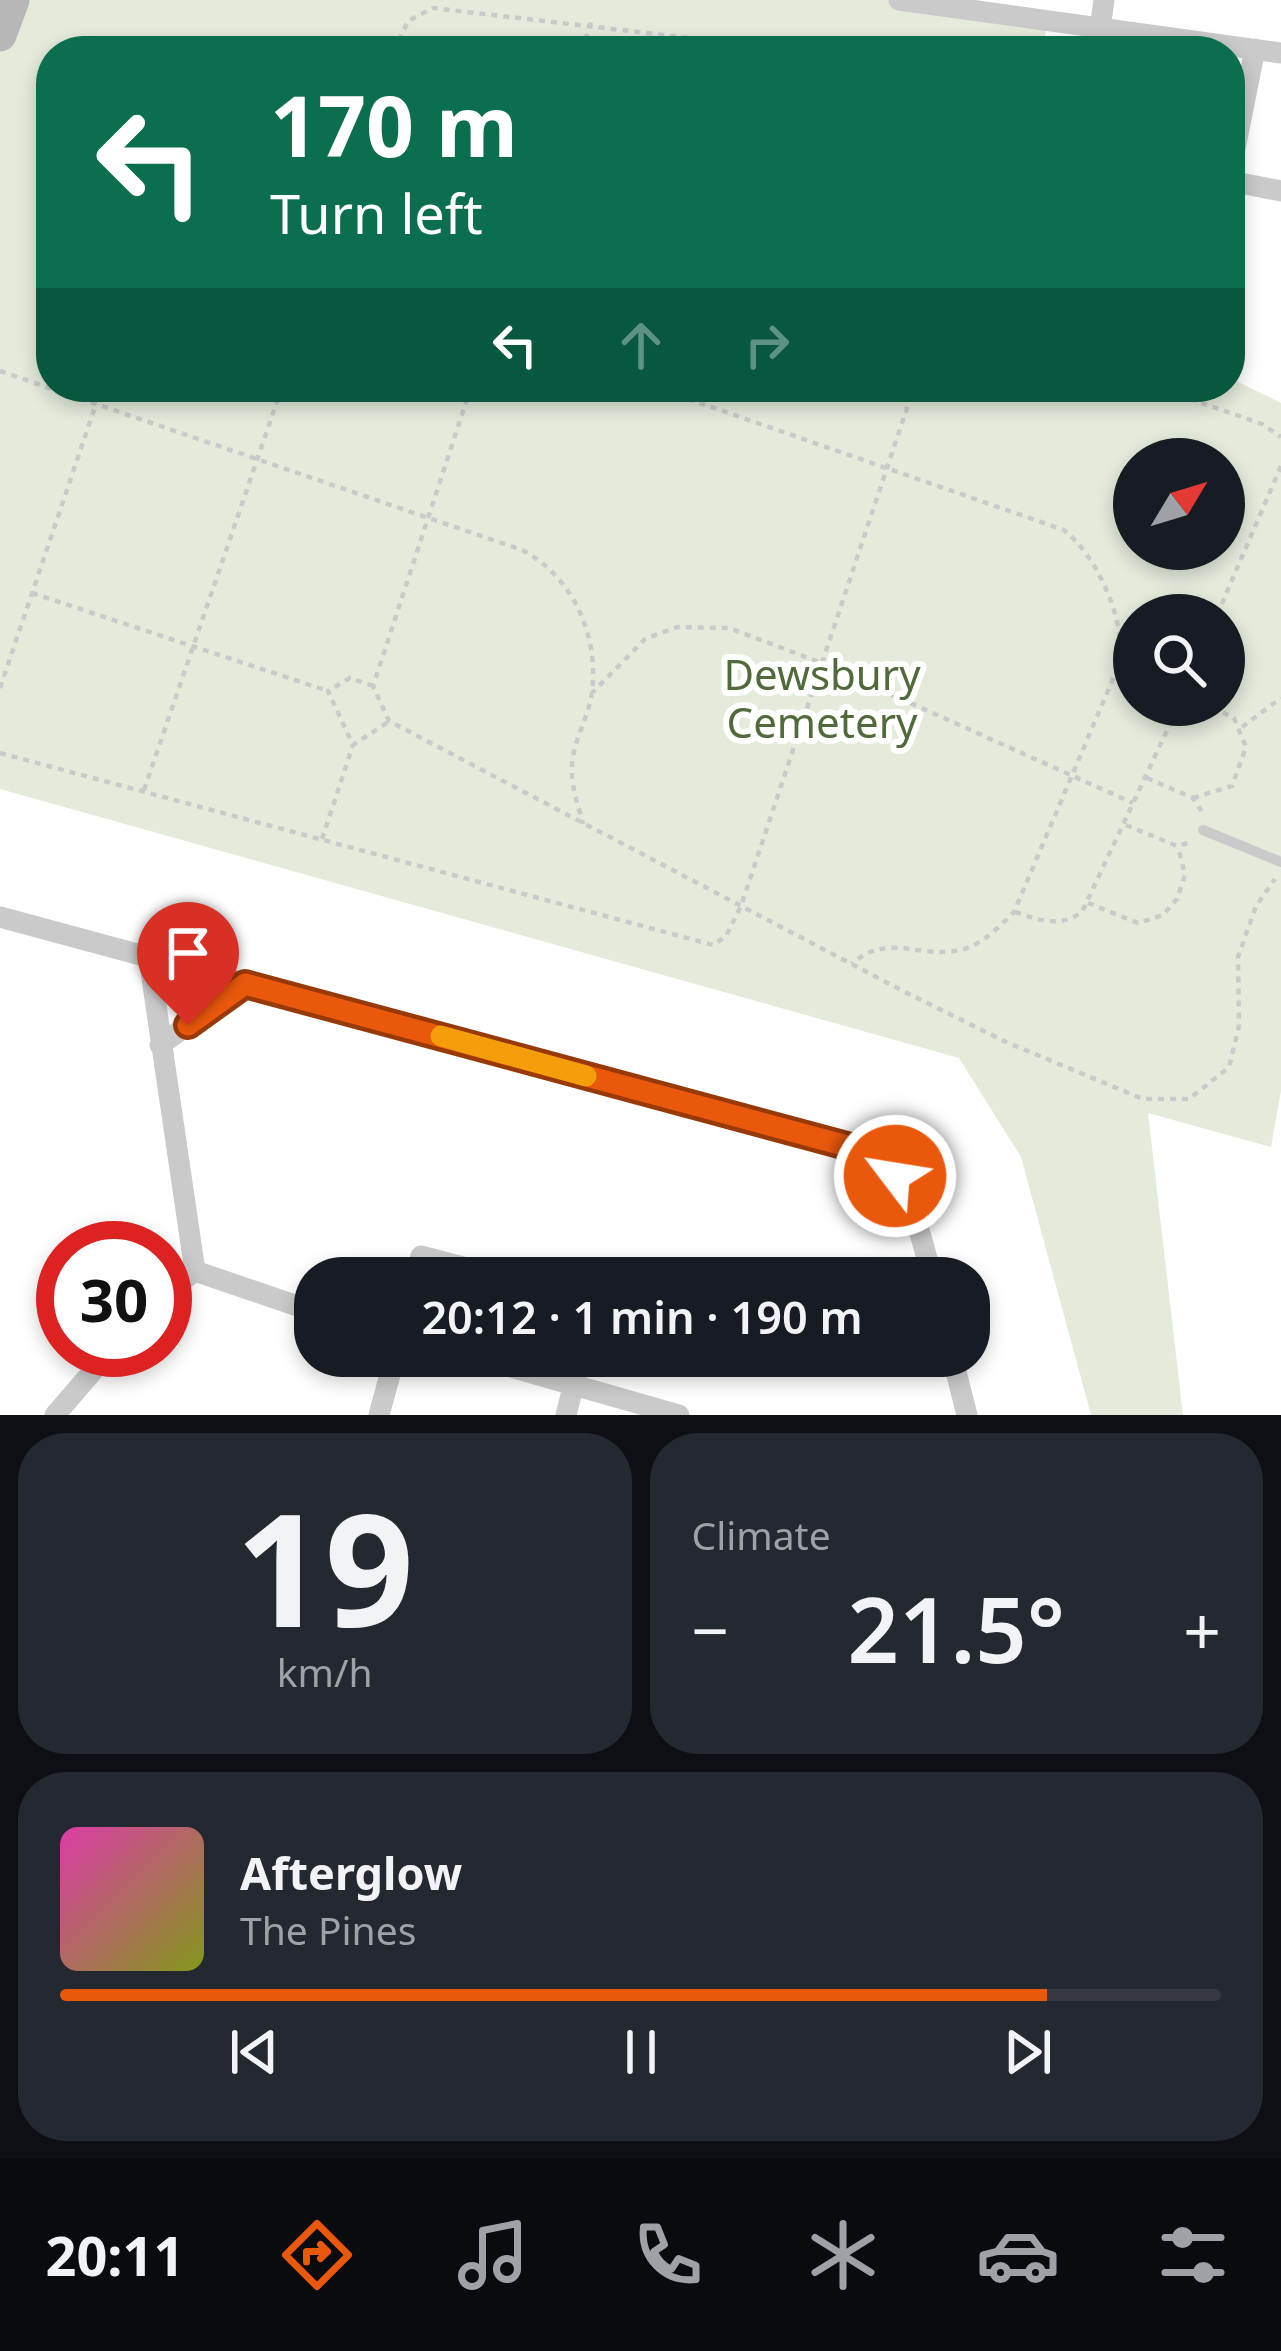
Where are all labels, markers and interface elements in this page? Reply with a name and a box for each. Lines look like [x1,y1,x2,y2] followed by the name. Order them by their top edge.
[270,67,518,182] text: 170 m
[72,84,228,240] icon: left
[270,176,483,250] text: Turn left
[482,312,548,378] icon: left
[608,312,674,378] icon: ahead
[734,312,800,378] icon: right
[1113,438,1245,570] north arrow
[1113,438,1245,726] map controls
[1113,594,1245,726] button: search
[723,645,921,750] park label: Dewsbury Cemetery
[137,902,239,1025] pin
[155,920,221,986] icon: arrive
[832,1113,958,1239] position arrow
[36,1221,192,1377] speed limit sign: 30
[421,1286,863,1347] text: 20:12 · 1 min · 190 m
[236,1460,414,1673] text: 19
[692,1508,831,1561] text: Climate
[847,1567,1065,1689] text: 21.5°
[692,1584,729,1674] text: −
[1183,1584,1221,1674] text: +
[277,1645,373,1698] text: km/h
[240,1842,462,1903] text: Afterglow
[240,1903,416,1956] text: The Pines
[221,2019,287,2085] icon: previous
[608,2019,674,2085] icon: pause
[995,2019,1061,2085] icon: next
[275,2213,359,2297] icon: directions
[451,2213,535,2297] icon: music
[626,2213,710,2297] icon: phone
[801,2213,885,2297] icon: climate
[976,2213,1060,2297] icon: car
[1151,2213,1235,2297] icon: filters
[46,2218,184,2292] text: 20:11

